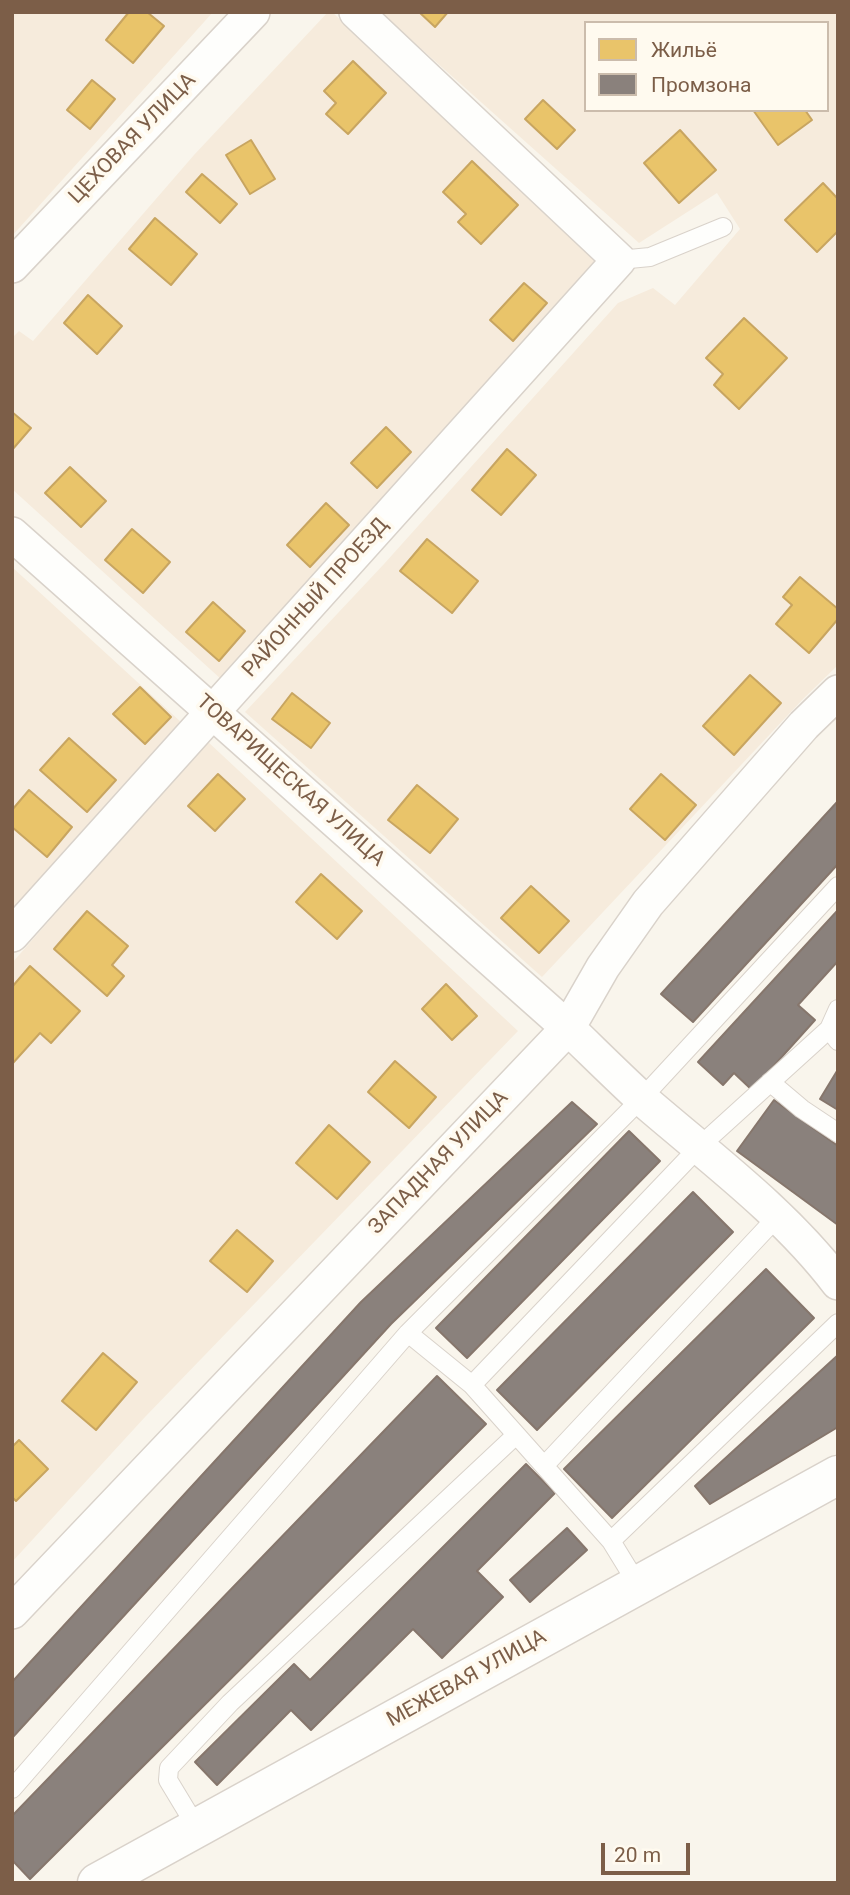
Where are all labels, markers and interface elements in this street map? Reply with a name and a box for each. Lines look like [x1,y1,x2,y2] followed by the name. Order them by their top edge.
[584,21,829,112] legend
[651,38,717,62] text: Жильё
[64,68,202,210] street label: ЦЕХОВАЯ УЛИЦА
[651,73,752,97] text: Промзона
[238,513,394,683] street label: РАЙОННЫЙ ПРОЕЗД
[190,690,390,872] street label: ТОВАРИЩЕСКАЯ УЛИЦА
[364,1086,514,1240] street label: ЗАПАДНАЯ УЛИЦА
[383,1625,551,1733] street label: МЕЖЕВАЯ УЛИЦА
[605,1828,694,1872] scale bar
[614,1843,661,1867] text: 20 m

